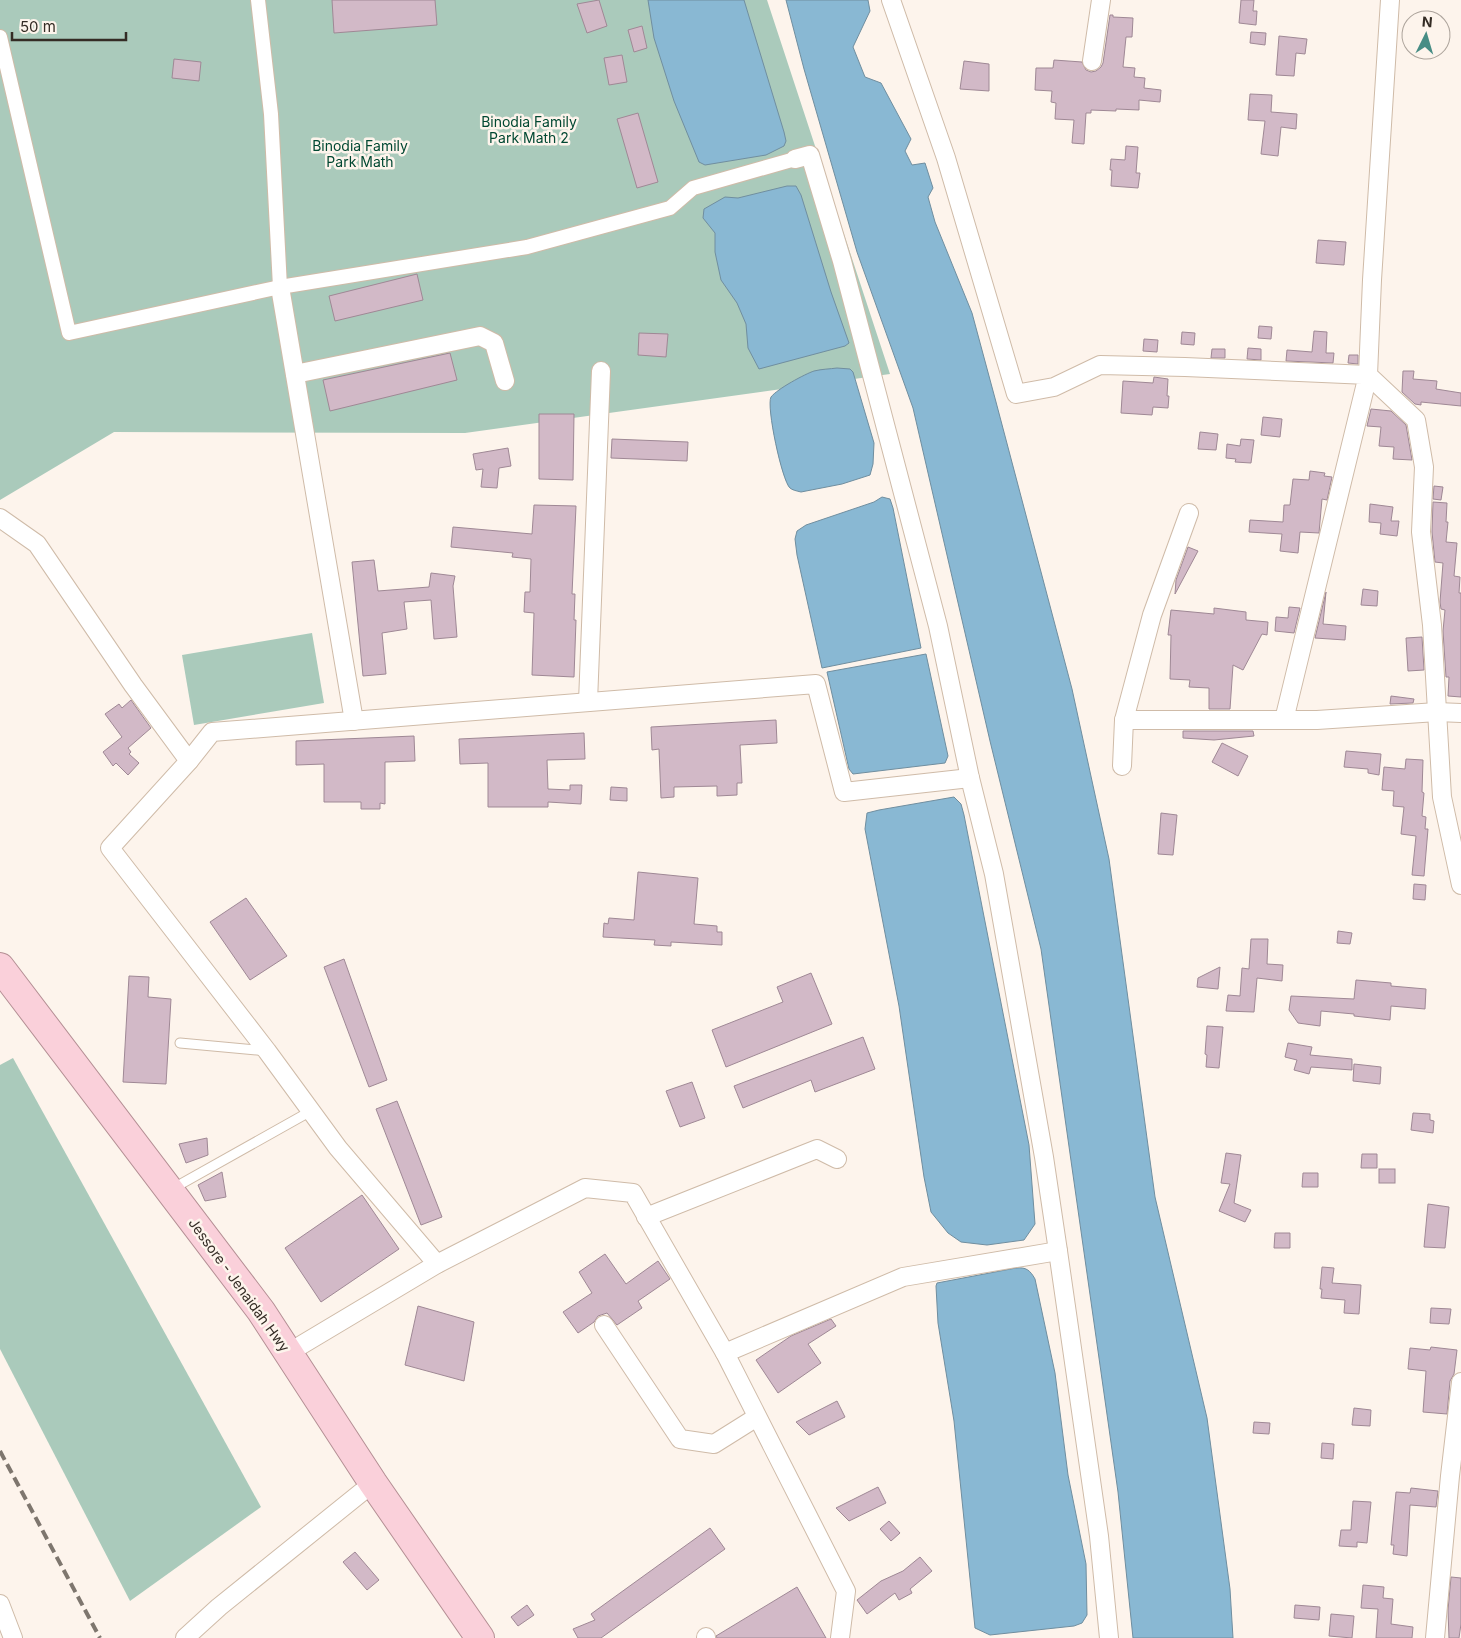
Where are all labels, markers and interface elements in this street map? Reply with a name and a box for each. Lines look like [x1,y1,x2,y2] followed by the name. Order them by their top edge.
[12,10,126,42] scale bar
[1401,10,1451,60] north arrow
[1421,13,1433,30] text: N
[20,17,56,36] text: 50 m
[481,113,577,146] park label: Binodia Family Park Math 2
[312,137,408,170] park label: Binodia Family Park Math
[185,1215,294,1355] street label: Jessore - Jenaidah Hwy

